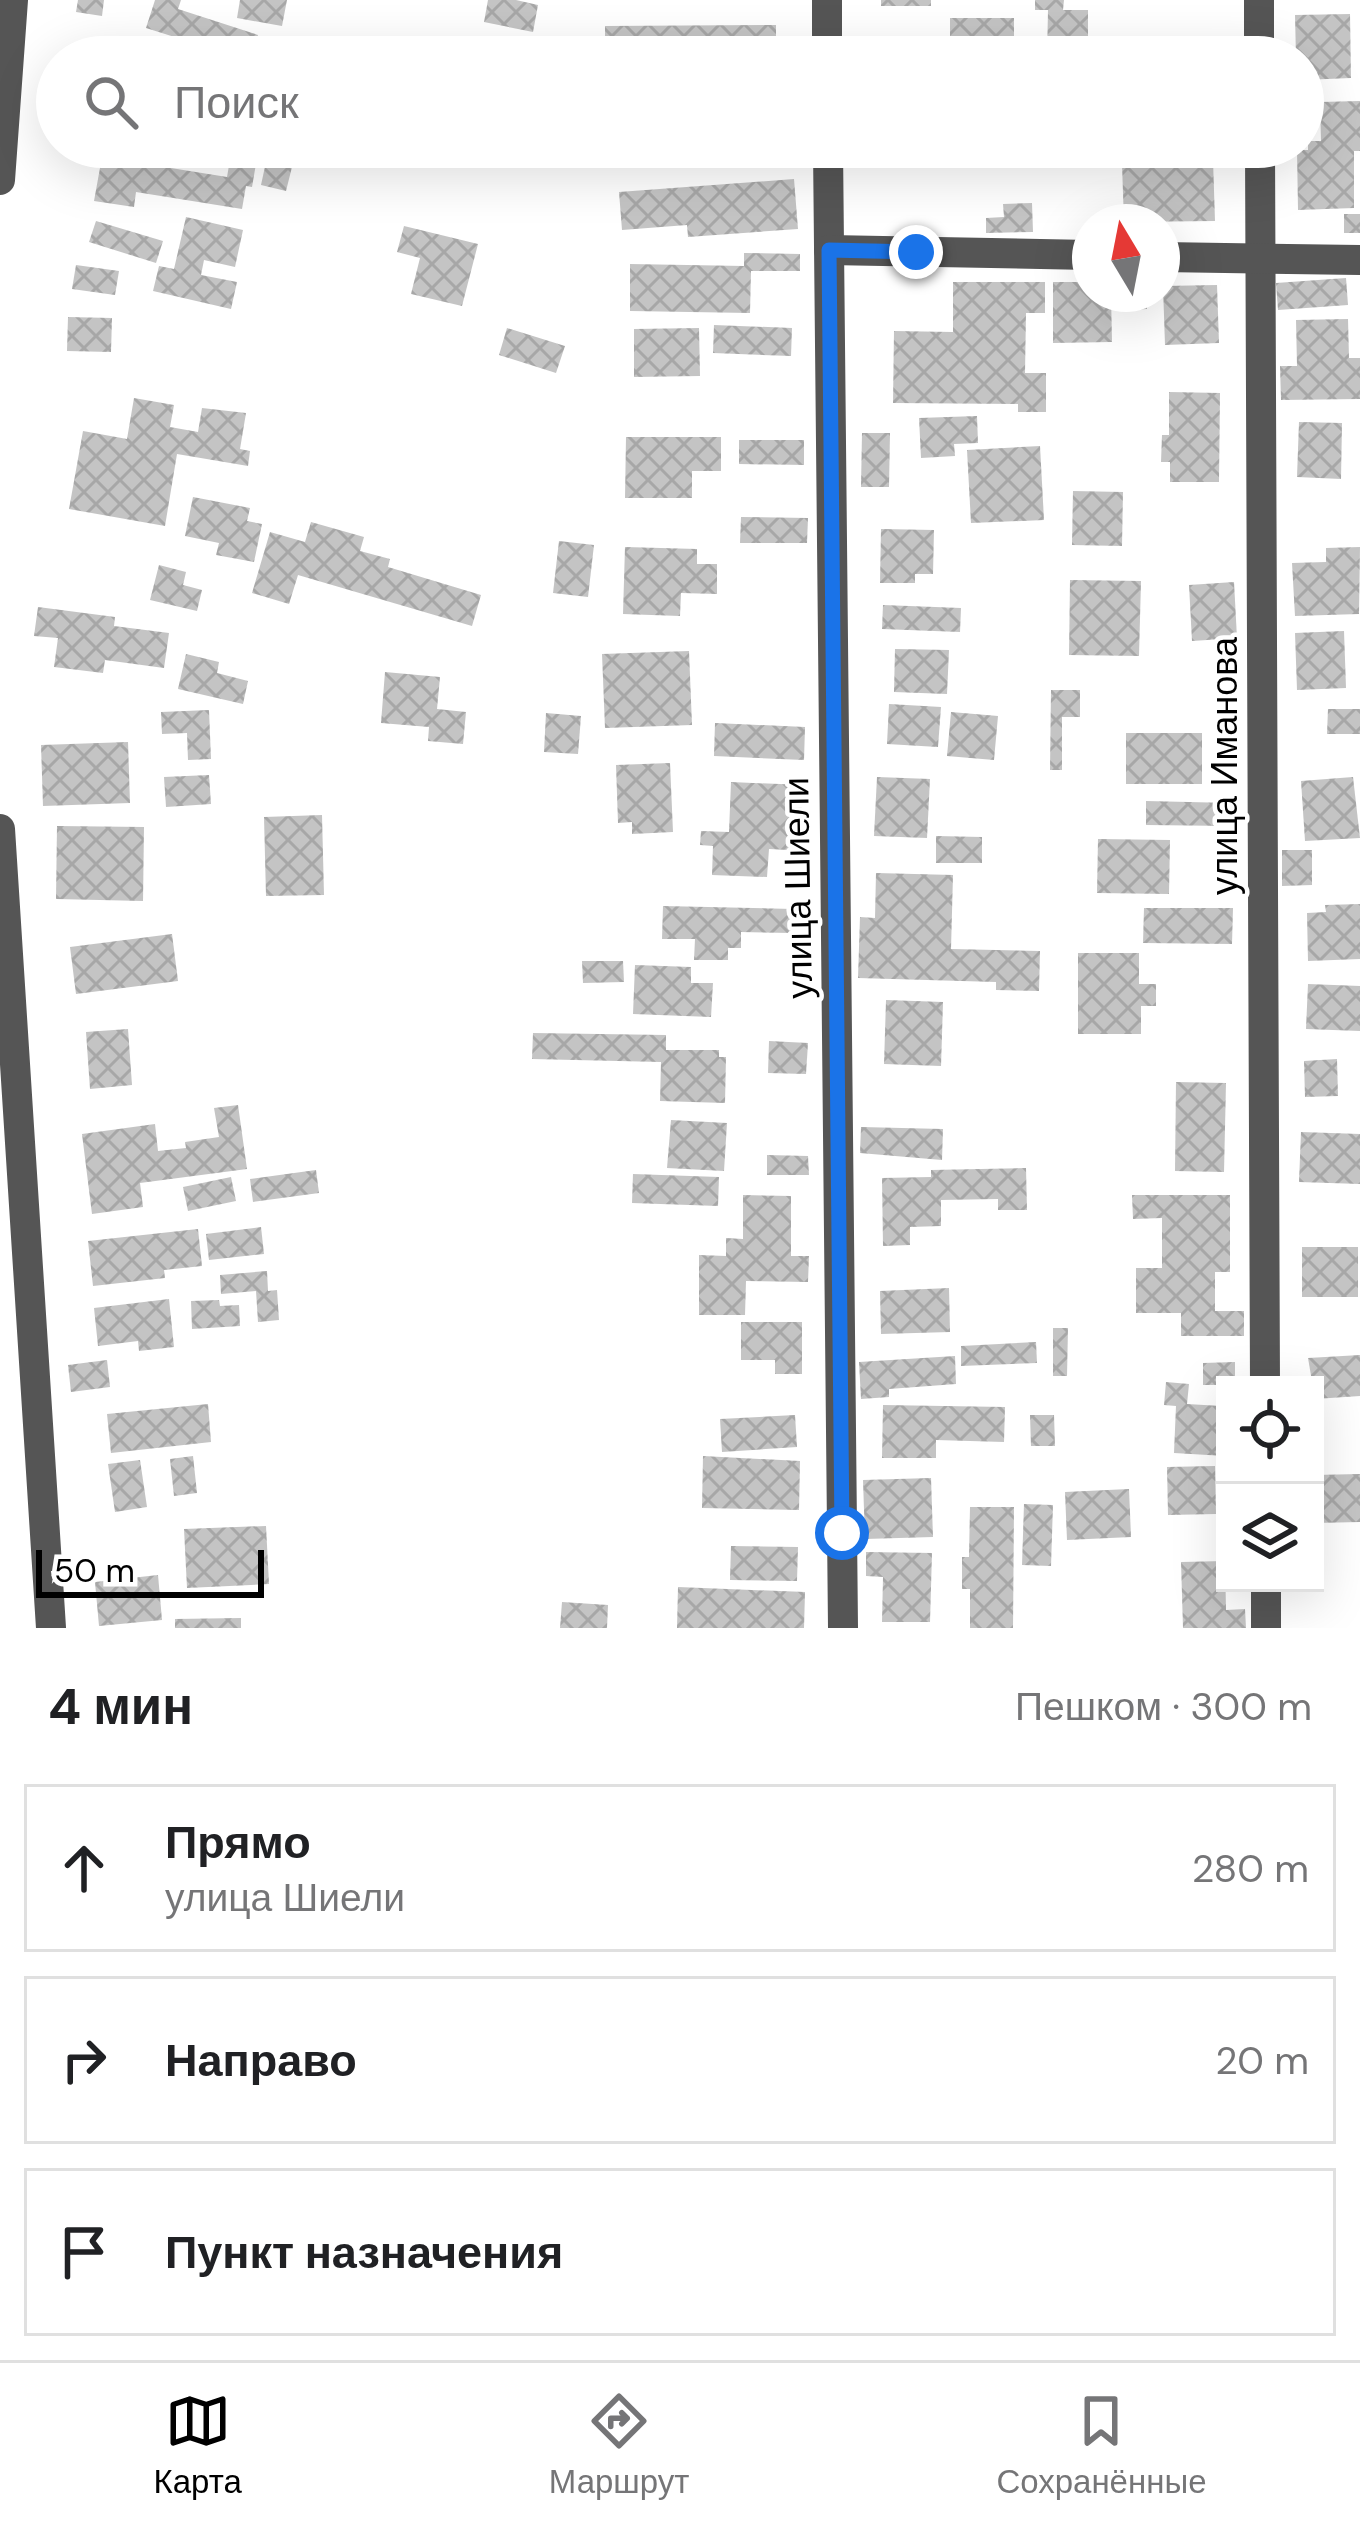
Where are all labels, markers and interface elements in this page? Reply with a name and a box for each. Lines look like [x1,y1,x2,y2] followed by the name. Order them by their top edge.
[36,36,1324,168] search box
[78,69,144,135] icon: search
[174,73,299,132] text: Поиск
[1072,204,1180,312] north arrow
[889,225,943,279] route end
[1201,636,1248,895] street label: улица Иманова
[772,777,823,999] street label: улица Шиели
[1216,1376,1324,1592] map controls
[1216,1376,1324,1484] button: locate
[1216,1484,1324,1592] button: layers
[815,1506,869,1560] route start
[36,1544,264,1597] scale bar
[54,1549,135,1592] text: 50 m
[48,1673,193,1740] text: 4 мин
[1015,1681,1312,1732] text: Пешком · 300 m
[165,1813,311,1872] text: Прямо
[51,1835,117,1901] icon: ahead
[1192,1843,1309,1894] text: 280 m
[165,1872,405,1923] text: улица Шиели
[51,2027,117,2093] icon: right
[165,2031,357,2090] text: Направо
[1215,2035,1309,2086] text: 20 m
[51,2219,117,2285] icon: arrive
[165,2223,563,2282] text: Пункт назначения
[153,2388,242,2503] tab: Карта
[549,2388,689,2503] tab: Маршрут
[996,2388,1207,2503] tab: Сохранённые

